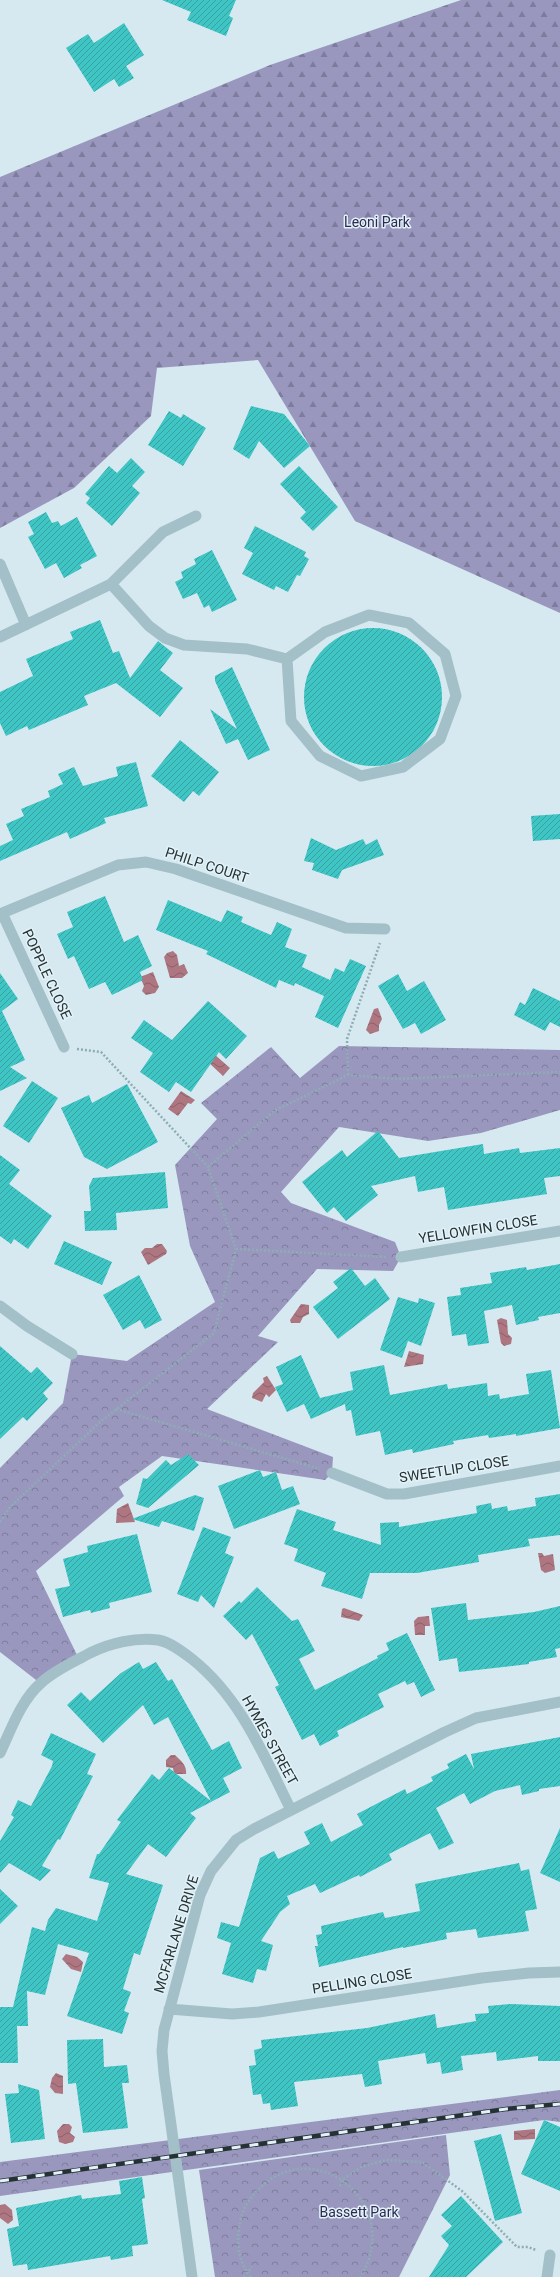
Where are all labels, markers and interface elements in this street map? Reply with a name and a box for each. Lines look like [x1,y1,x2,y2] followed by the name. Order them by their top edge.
[344,214,411,230] park label: Leoni Park
[163,844,251,886] street label: PHILP COURT
[19,927,75,1021] street label: POPPLE CLOSE
[417,1212,539,1246] street label: YELLOWFIN CLOSE
[398,1452,510,1486] street label: SWEETLIP CLOSE
[239,1692,302,1788] street label: HYMES STREET
[150,1873,202,1995] street label: MCFARLANE DRIVE
[311,1965,413,1997] street label: PELLING CLOSE
[319,2204,399,2220] park label: Bassett Park

